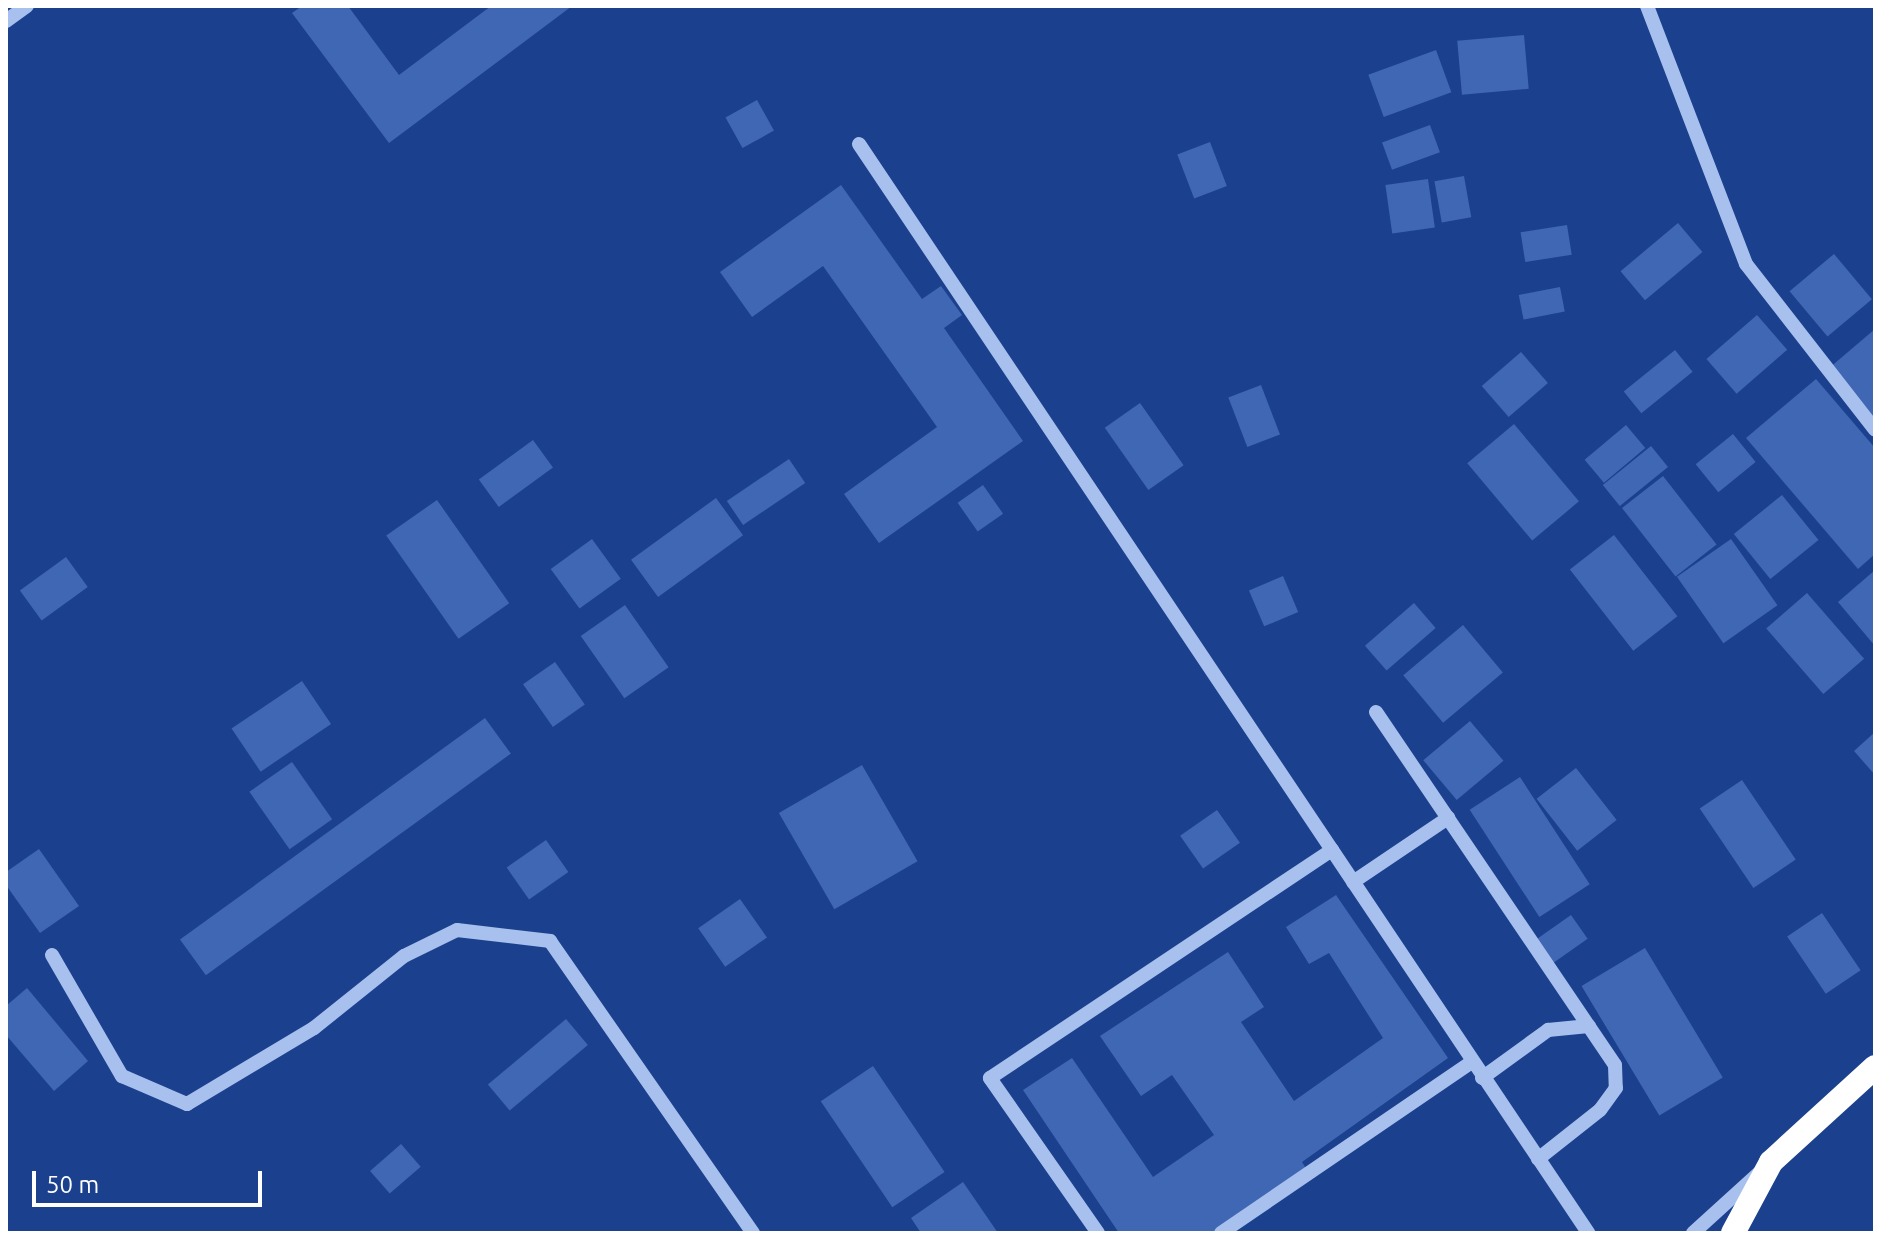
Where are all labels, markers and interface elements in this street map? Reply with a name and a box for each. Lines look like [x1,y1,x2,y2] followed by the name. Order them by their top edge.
[36,1155,266,1205] scale bar
[46,1171,99,1198] text: 50 m

